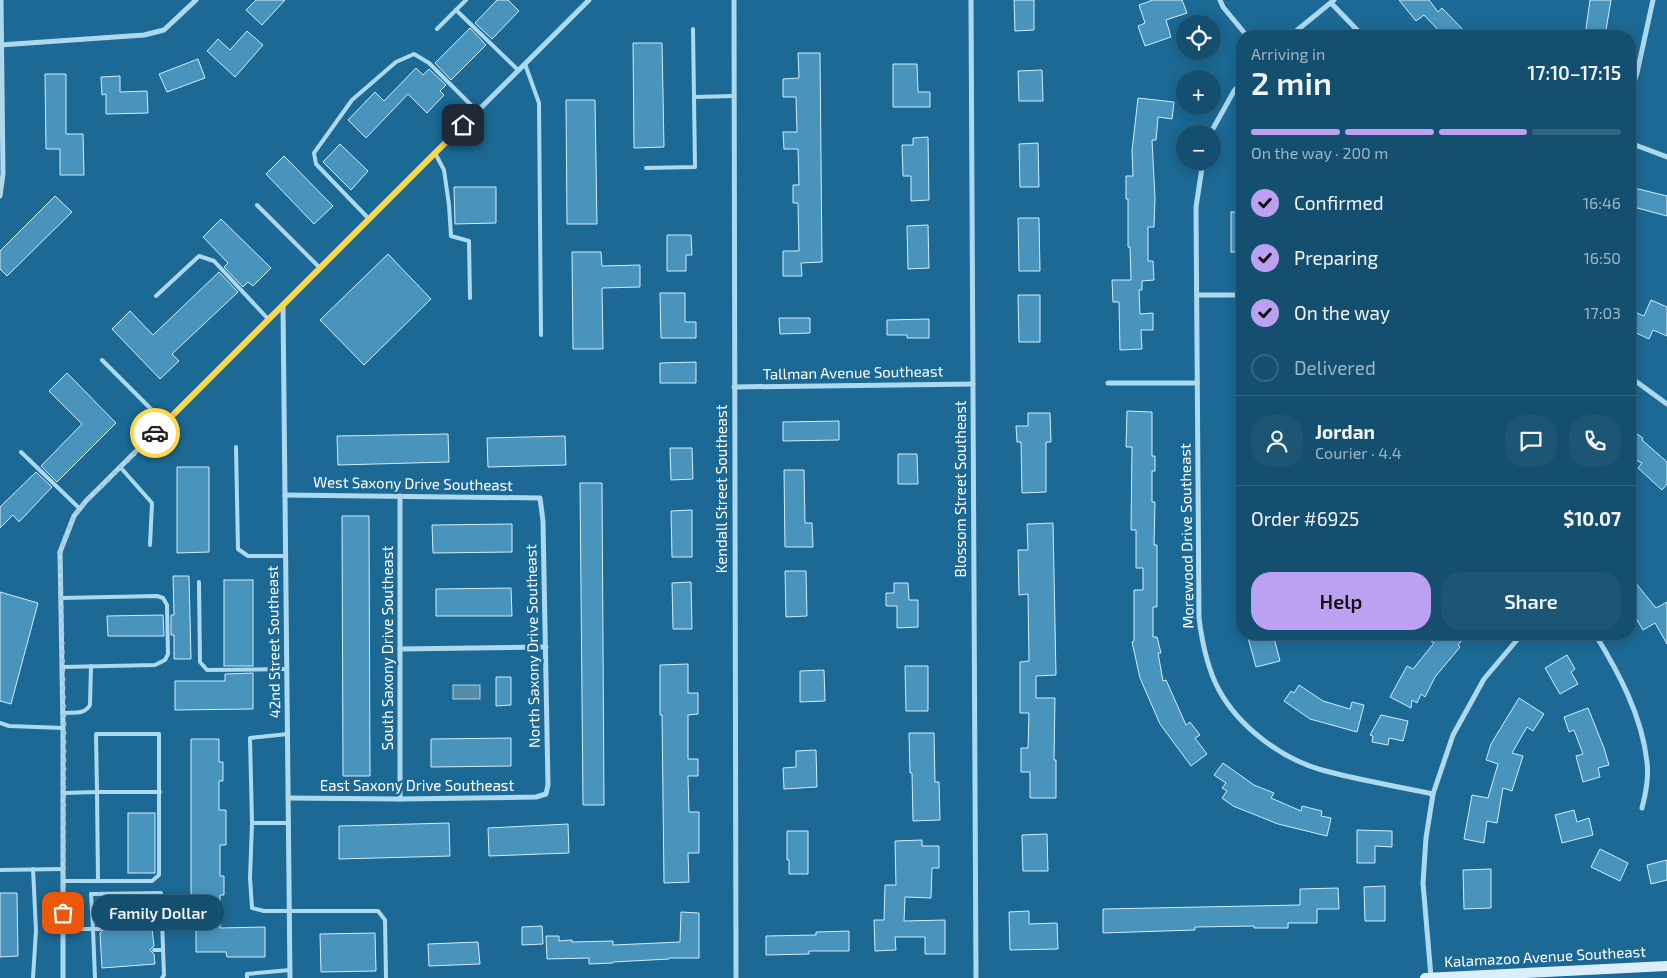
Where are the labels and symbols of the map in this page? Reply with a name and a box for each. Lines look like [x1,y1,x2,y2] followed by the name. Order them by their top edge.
[442,104,484,146] pin
[762,361,944,383] street label: Tallman Avenue Southeast
[951,400,969,578] street label: Blossom Street Southeast
[712,404,730,573] street label: Kendall Street Southeast
[130,408,180,458] courier
[1175,443,1197,629] street label: Morewood Drive Southeast
[313,472,513,494] street label: West Saxony Drive Southeast
[521,544,543,748] street label: North Saxony Drive Southeast
[378,546,396,750] street label: South Saxony Drive Southeast
[263,565,283,719] street label: 42nd Street Southeast
[320,776,514,794] street label: East Saxony Drive Southeast
[42,892,84,934] pin
[93,896,226,930] callout: Family Dollar
[1444,942,1647,970] street label: Kalamazoo Avenue Southeast

